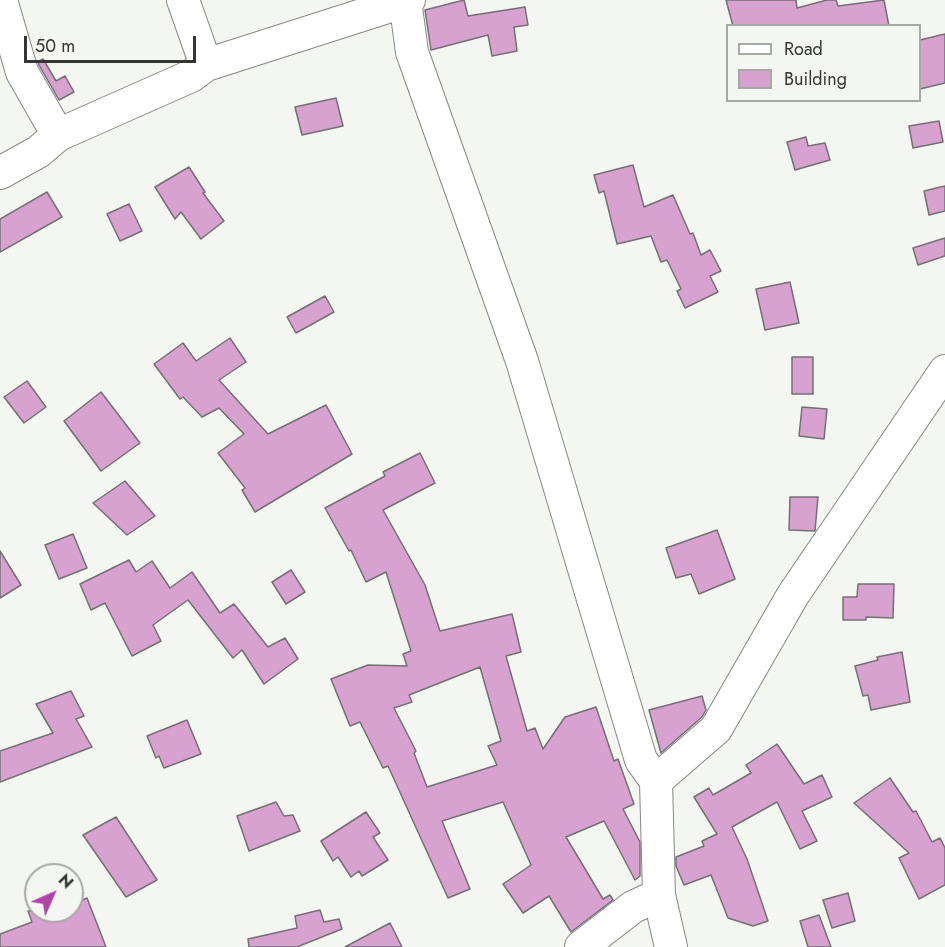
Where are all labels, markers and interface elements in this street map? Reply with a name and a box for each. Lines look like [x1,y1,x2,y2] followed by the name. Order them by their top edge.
[27,24,200,62] scale bar
[726,24,921,102] legend
[35,33,75,59] text: 50 m
[784,36,823,62] text: Road
[784,66,847,92] text: Building
[24,863,84,923] north arrow
[53,869,78,894] text: N

